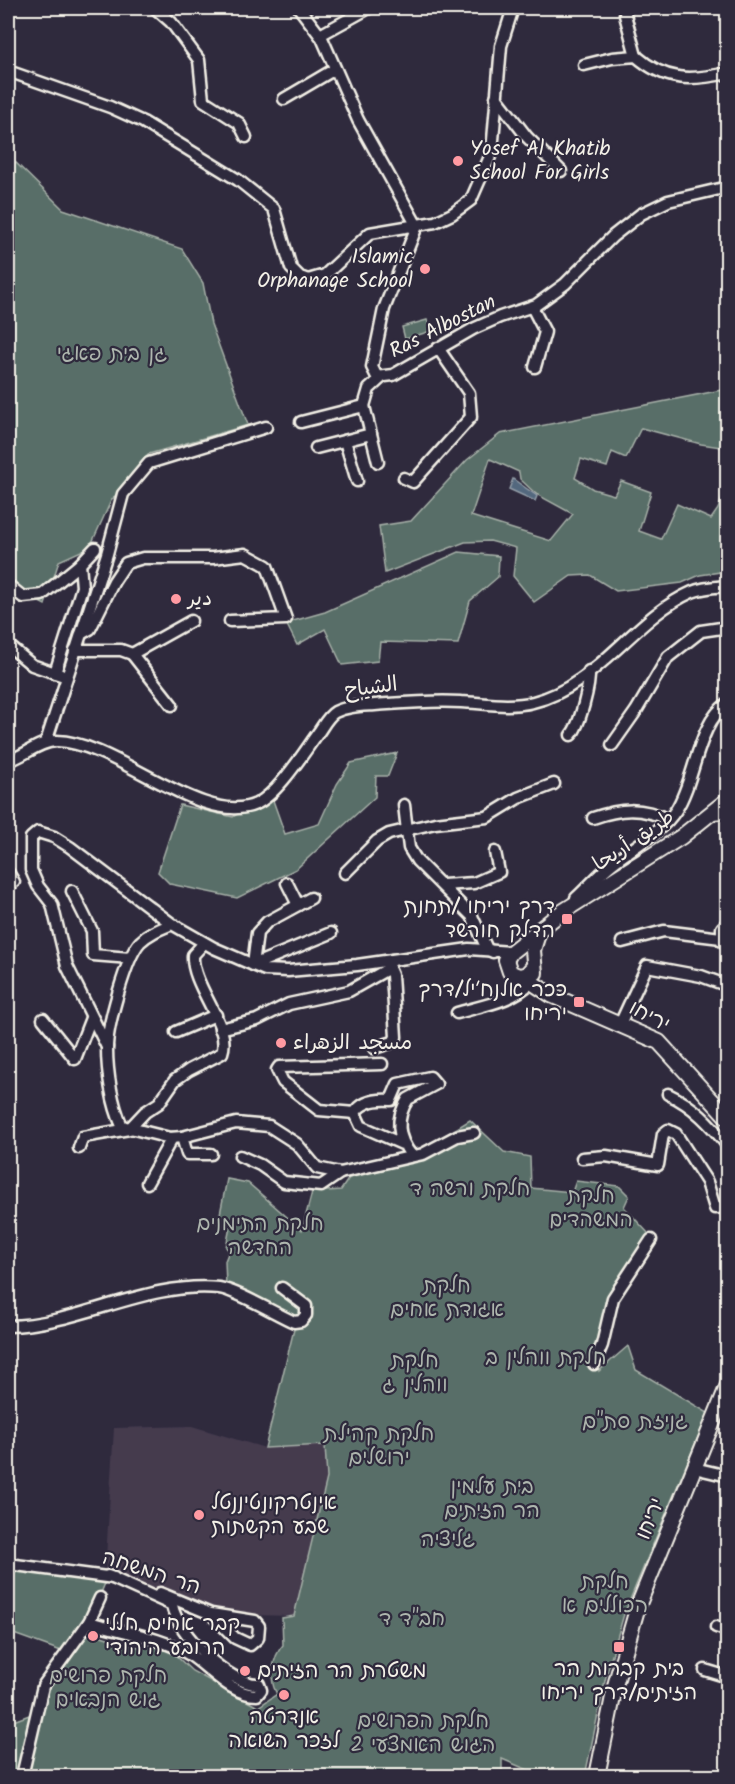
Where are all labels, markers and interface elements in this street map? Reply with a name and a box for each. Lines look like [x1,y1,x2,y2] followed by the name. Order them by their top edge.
[470,133,610,190] place label: Yosef Al Khatib School For Girls
[451,154,465,168] marker: Yosef Al Khatib School For Girls
[257,241,413,298] place label: Islamic Orphanage School
[418,262,432,276] marker: Islamic Orphanage School
[384,286,502,368] street label: Ras Albostan
[57,338,167,371] park label: גן בית פאגי
[186,583,212,616] place label: دير
[169,592,183,606] marker: دير
[343,668,399,708] street label: الشياح
[586,801,682,881] street label: طريق أريحا
[403,891,555,948] place label: דרך יריחו /תחנת הדלק חורשד
[560,912,574,926] marker: דרך יריחו /תחנת הדלק חורשד
[418,974,567,1031] place label: ככר אלנח׳יל/דרך יריחו
[622,992,676,1042] street label: יריחו
[572,995,586,1009] marker: ככר אלנח׳יל/דרך יריחו
[293,1027,412,1060] place label: مسجد الزهراء
[274,1036,288,1050] marker: مسجد الزهراء
[410,1173,530,1206] park label: חלקת ורשה ד
[549,1180,633,1237] park label: חלקת המשהדים
[196,1208,324,1265] park label: חלקת התימנים החדשה
[390,1270,504,1327] park label: חלקת אגודת אחים
[485,1342,607,1375] park label: חלקת ווהלין ב
[382,1345,448,1402] park label: חלקת ווהלין ג
[582,1406,688,1439] park label: גניזת סת"ם
[323,1418,434,1475] park label: חלקת קהילת ירושלים
[444,1471,540,1528] park label: בית עלמין הר הזיתים
[211,1487,337,1544] place label: אינטרקונטיננטל שבע הקשתות
[628,1493,674,1545] street label: יריחו
[192,1508,206,1522] marker: אינטרקונטיננטל שבע הקשתות
[421,1524,475,1557] park label: גליציה
[97,1542,205,1604] street label: הר המשחה
[562,1566,648,1623] park label: חלקת הכוללים א
[379,1603,445,1636] park label: חב"ד ד
[105,1608,240,1665] place label: קבר אחים חללי הרובע היהודי
[86,1629,100,1643] marker: קבר אחים חללי הרובע היהודי
[612,1640,626,1654] marker: בית קברות הר הזיתים/דרך יריחו
[541,1653,697,1710] place label: בית קברות הר הזיתים/דרך יריחו
[257,1655,427,1688] place label: משטרת הר הזיתים
[49,1660,167,1717] park label: חלקת פרושים גוש הנבאים
[238,1664,252,1678] marker: משטרת הר הזיתים
[277,1688,291,1702] marker: אנדרטה לזכר השואה
[228,1701,340,1758] place label: אנדרטה לזכר השואה
[350,1705,496,1762] park label: חלקת הפרושים הגוש האמצעי 2

